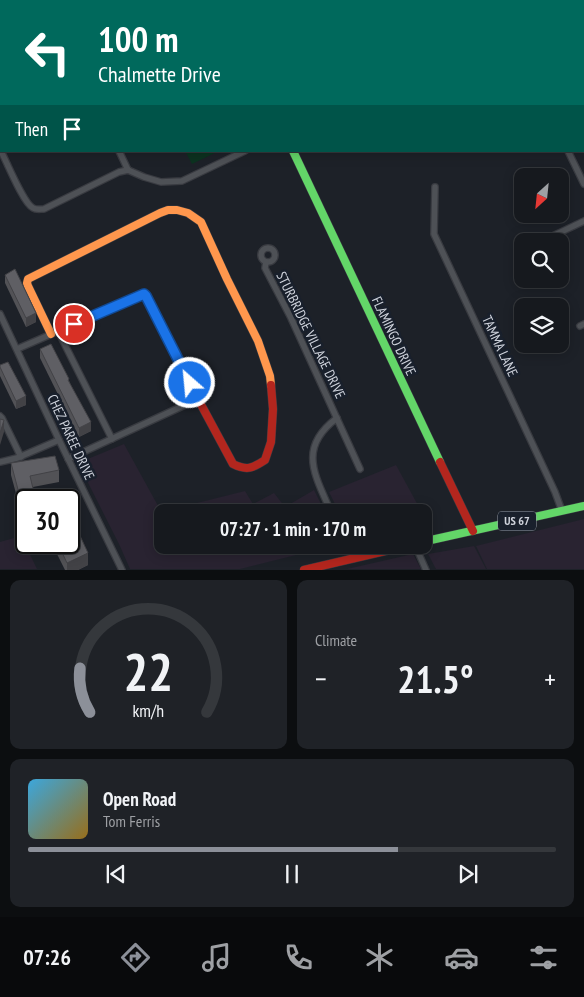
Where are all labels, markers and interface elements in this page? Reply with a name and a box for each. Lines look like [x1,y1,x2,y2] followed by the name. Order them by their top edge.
[98,16,179,62] text: 100 m
[15,20,80,85] icon: left
[98,60,221,88] text: Chalmette Drive
[58,115,86,143] icon: arrive
[15,117,48,141] text: Then
[514,168,569,222] north arrow
[514,168,569,353] map controls
[514,233,569,288] button: search
[272,269,350,401] street label: STURBRIDGE VILLAGE DRIVE
[368,294,420,378] street label: FLAMINGO DRIVE
[514,298,569,353] button: layers
[53,303,95,345] pin
[60,310,88,338] icon: arrive
[478,313,522,379] street label: TAMMA LANE
[163,356,215,408] position arrow
[43,391,99,483] street label: CHEZ PAREE DRIVE
[15,489,80,554] speed limit sign: 30
[498,512,536,530] road number: US 67
[220,517,366,541] text: 07:27 · 1 min · 170 m
[315,630,357,650] text: Climate
[124,638,173,705] text: 22
[397,654,474,703] text: 21.5°
[315,660,327,697] text: −
[544,660,556,697] text: +
[133,699,164,722] text: km/h
[103,787,176,811] text: Open Road
[103,811,160,831] text: Tom Ferris
[102,860,130,888] icon: previous
[278,860,306,888] icon: pause
[454,860,482,888] icon: next
[118,940,153,975] icon: directions
[199,940,234,975] icon: music
[281,940,316,975] icon: phone
[362,940,397,975] icon: climate
[444,940,479,975] icon: car
[526,940,561,975] icon: filters
[23,943,71,971] text: 07:26

